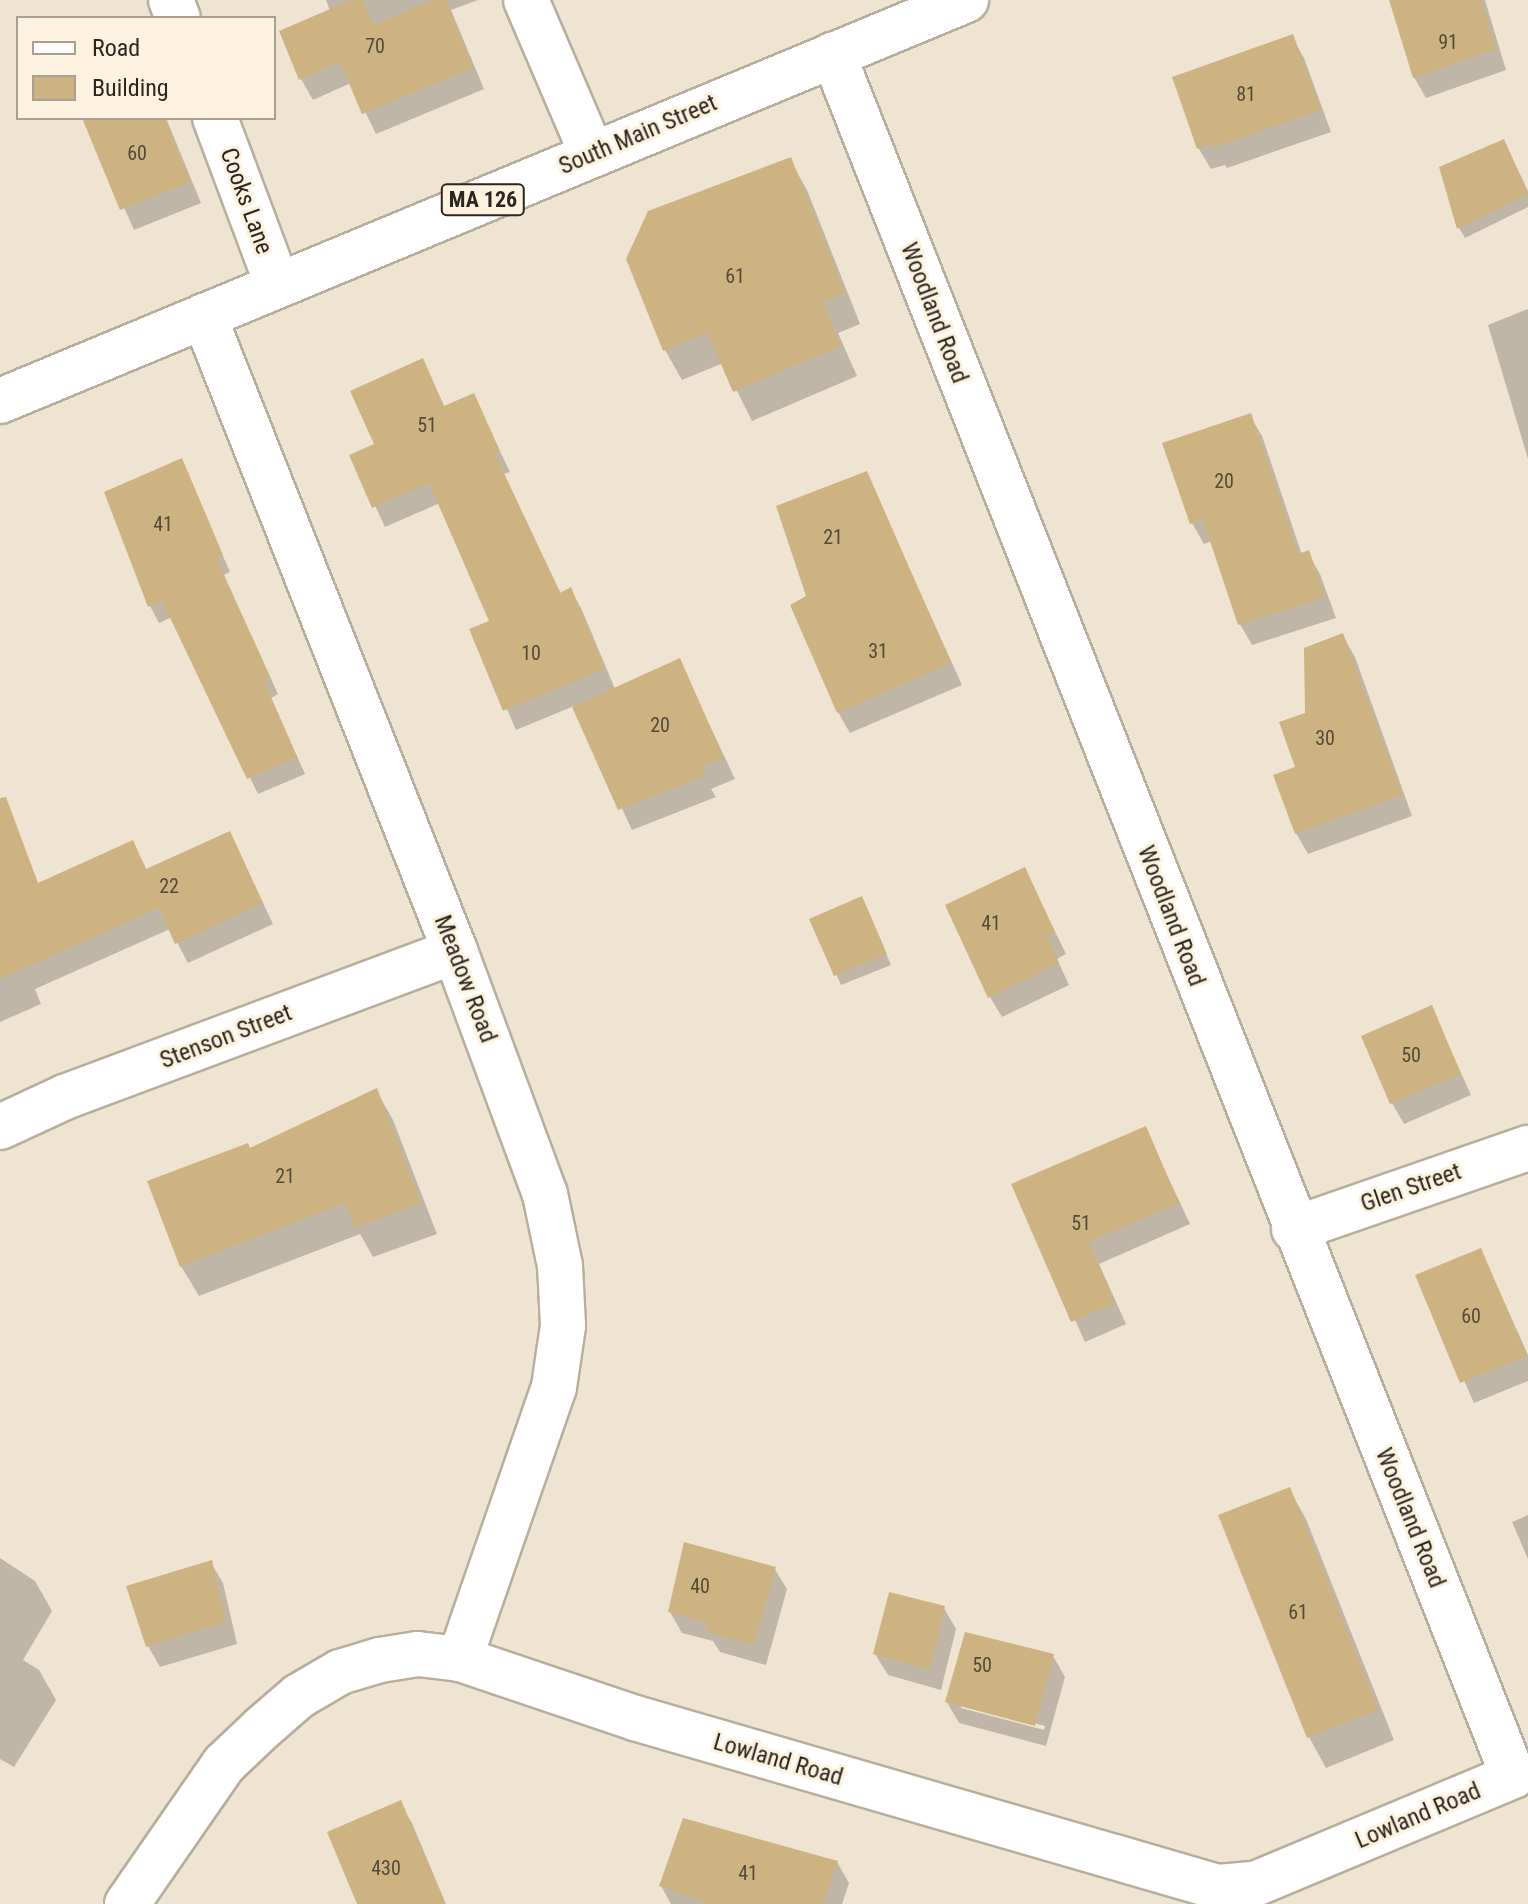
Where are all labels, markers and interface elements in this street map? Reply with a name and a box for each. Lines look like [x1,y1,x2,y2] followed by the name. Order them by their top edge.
[16,16,276,120] legend
[1438,30,1458,54] house number: 91
[92,34,140,62] text: Road
[365,34,385,58] house number: 70
[92,74,169,102] text: Building
[1236,82,1256,106] house number: 81
[555,89,721,181] street label: South Main Street
[127,141,147,165] house number: 60
[214,144,278,258] street label: Cooks Lane
[439,182,527,218] road number: MA 126
[894,239,974,387] street label: Woodland Road
[725,264,745,288] house number: 61
[417,413,437,437] house number: 51
[1214,469,1234,493] house number: 20
[153,512,173,536] house number: 41
[823,525,843,549] house number: 21
[868,639,888,663] house number: 31
[521,641,541,665] house number: 10
[650,713,670,737] house number: 20
[1315,726,1335,750] house number: 30
[1131,842,1211,990] street label: Woodland Road
[159,874,179,898] house number: 22
[428,911,502,1047] street label: Meadow Road
[981,911,1001,935] house number: 41
[156,999,296,1075] street label: Stenson Street
[1401,1043,1421,1067] house number: 50
[1357,1157,1465,1219] street label: Glen Street
[275,1164,295,1188] house number: 21
[1071,1211,1091,1235] house number: 51
[1461,1304,1481,1328] house number: 60
[1369,1444,1451,1592] street label: Woodland Road
[690,1574,710,1598] house number: 40
[1288,1600,1308,1624] house number: 61
[972,1653,992,1677] house number: 50
[710,1728,846,1792] street label: Lowland Road
[1351,1777,1485,1855] street label: Lowland Road
[371,1856,401,1880] house number: 430
[738,1861,758,1885] house number: 41

